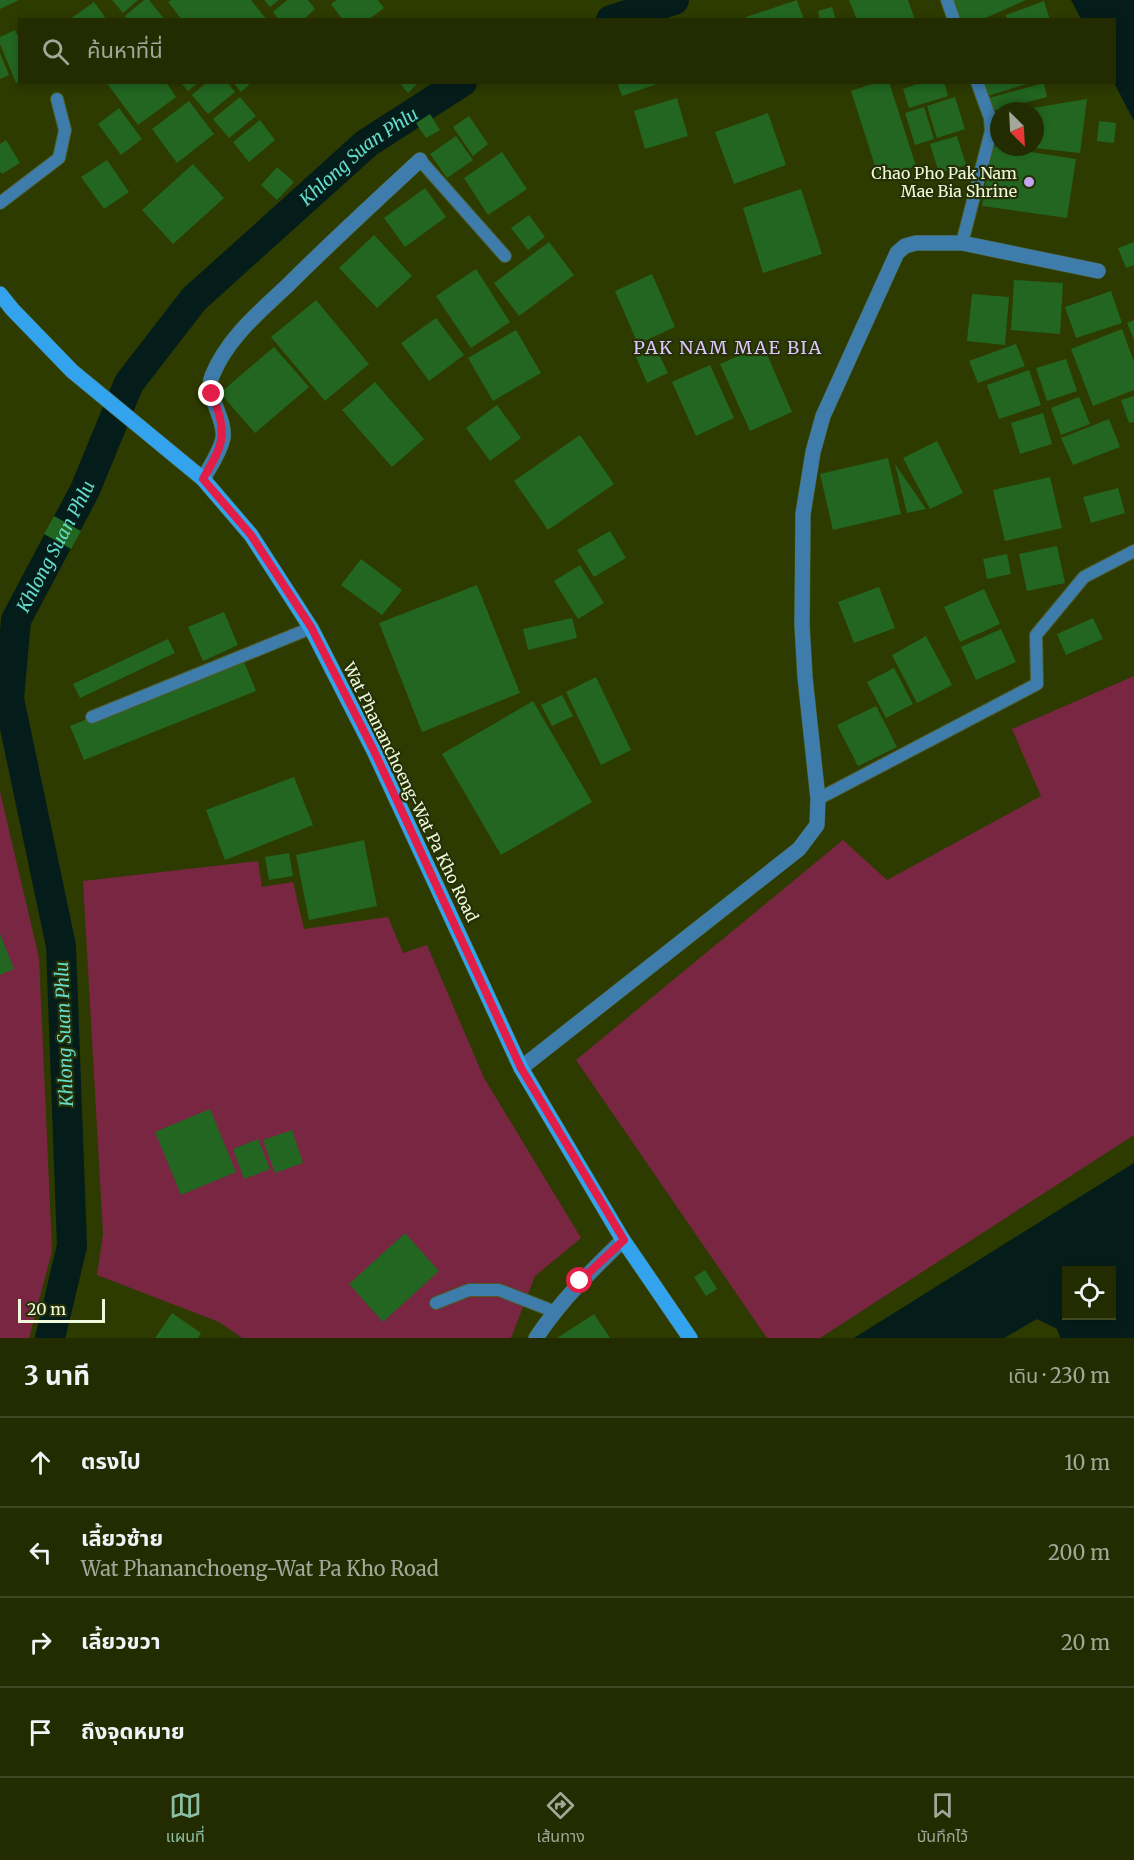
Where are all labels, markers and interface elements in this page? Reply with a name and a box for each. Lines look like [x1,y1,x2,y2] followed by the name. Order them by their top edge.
[18,18,1116,84] search box
[39,35,72,68] icon: search
[87,36,163,64] text: ค้นหาที่นี่
[294,102,422,211] water label: Khlong Suan Phlu
[990,102,1044,156] north arrow
[871,163,1017,201] place label: Chao Pho Pak Nam Mae Bia Shrine
[1022,175,1036,189] marker: Chao Pho Pak Nam Mae Bia Shrine
[633,336,823,359] district label: PAK NAM MAE BIA
[198,380,224,406] route end
[10,477,99,617] water label: Khlong Suan Phlu
[339,658,483,925] street label: Wat Phananchoeng-Wat Pa Kho Road
[50,961,78,1108] water label: Khlong Suan Phlu
[1062,1266,1116,1320] map controls
[1062,1266,1116,1320] button: locate
[566,1267,592,1293] route start
[18,1296,105,1324] scale bar
[27,1299,66,1319] text: 20 m
[24,1359,90,1392] text: 3 นาที
[1008,1363,1110,1388] text: เดิน · 230 m
[24,1446,57,1479] icon: ahead
[81,1447,141,1475] text: ตรงไป
[1064,1450,1110,1475] text: 10 m
[81,1524,163,1552] text: เลี้ยวซ้าย
[24,1536,57,1569] icon: left
[1048,1540,1110,1565] text: 200 m
[81,1556,439,1581] text: Wat Phananchoeng-Wat Pa Kho Road
[24,1626,57,1659] icon: right
[81,1627,161,1655] text: เลี้ยวขวา
[1061,1630,1110,1655] text: 20 m
[24,1716,57,1749] icon: arrive
[81,1717,185,1745] text: ถึงจุดหมาย
[166,1789,205,1849] tab: แผนที่
[537,1789,585,1849] tab: เส้นทาง
[917,1789,968,1849] tab: บันทึกไว้

